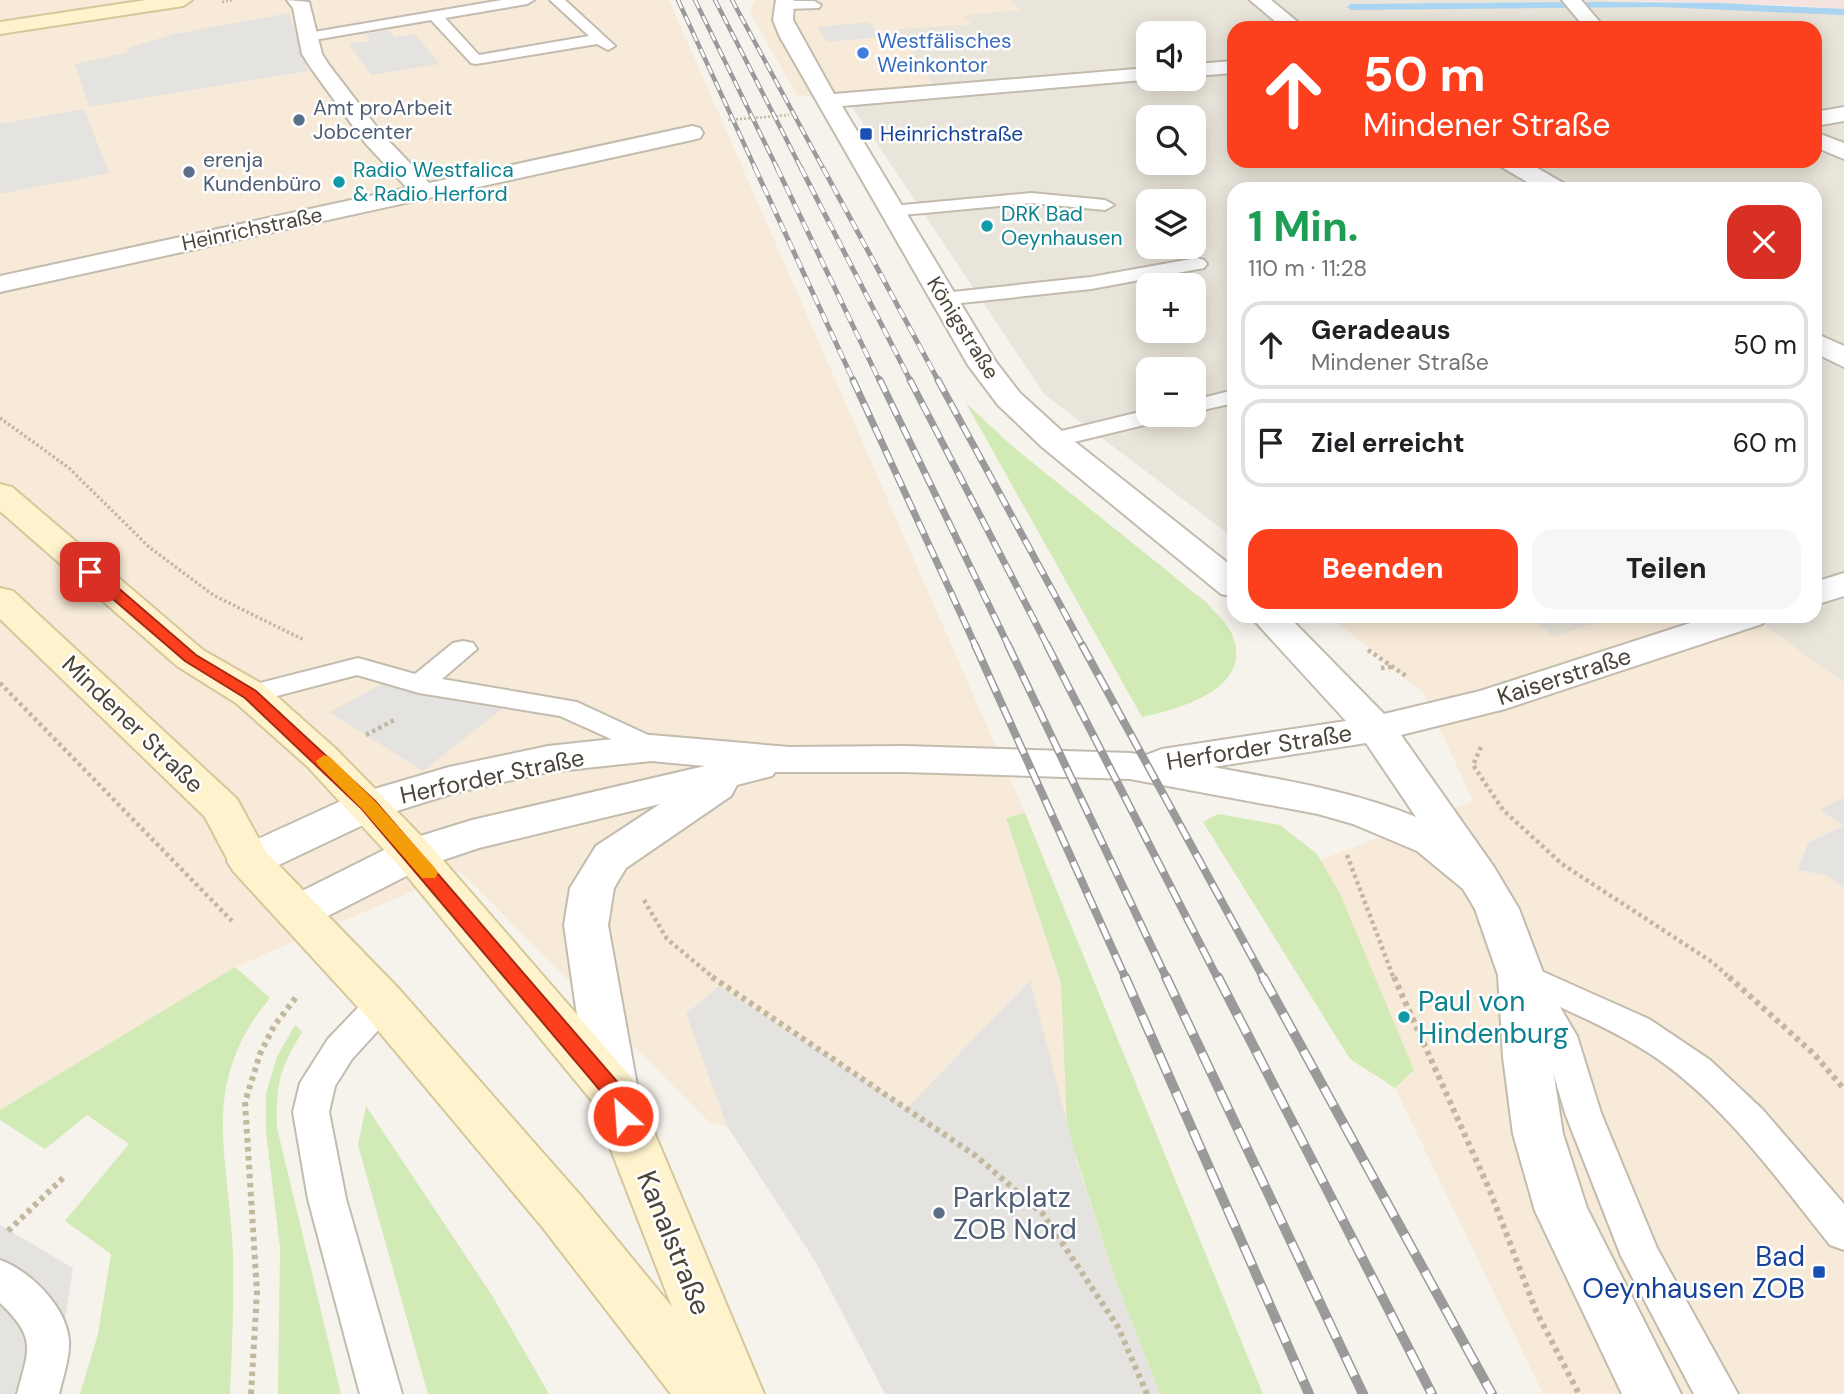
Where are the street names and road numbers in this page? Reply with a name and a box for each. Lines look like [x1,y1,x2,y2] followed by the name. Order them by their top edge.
[179,200,325,258] street label: Heinrichstraße
[920,271,1006,385] street label: Königstraße
[1493,640,1635,712] street label: Kaiserstraße
[56,648,210,800] street label: Mindener Straße
[1164,717,1354,777] street label: Herforder Straße
[397,741,587,811] street label: Herforder Straße
[628,1165,720,1321] street label: Kanalstraße

